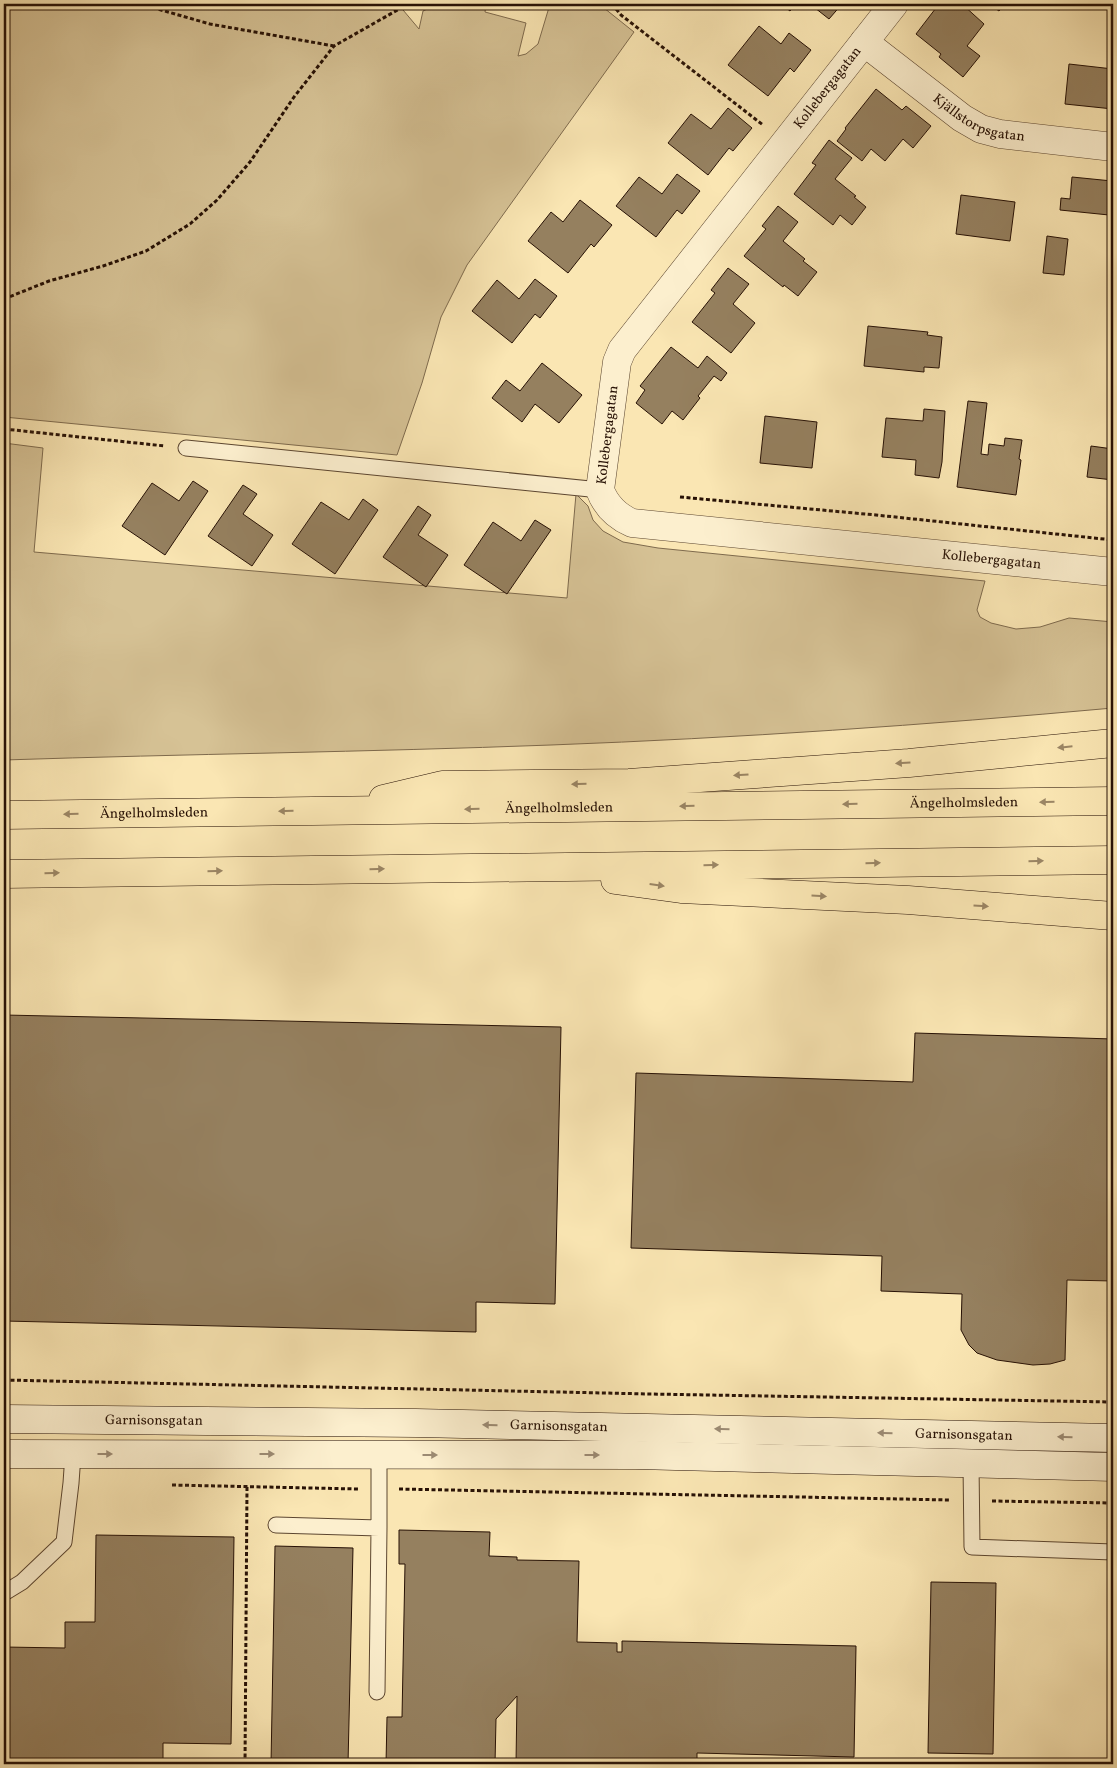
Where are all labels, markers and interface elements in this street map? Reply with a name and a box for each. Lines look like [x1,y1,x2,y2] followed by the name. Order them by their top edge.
[790,43,866,133] street label: Kollebergagatan
[929,89,1026,146] street label: Kjällstorpsgatan
[592,384,624,486] street label: Kollebergagatan
[941,545,1042,574] street label: Kollebergagatan
[1056,744,1072,752] one-way arrow
[895,759,911,767] one-way arrow
[733,771,749,779] one-way arrow
[570,780,586,788] one-way arrow
[910,793,1018,813] street label: Ängelholmsleden
[505,798,613,818] street label: Ängelholmsleden
[1039,798,1055,806] one-way arrow
[841,800,857,808] one-way arrow
[679,802,695,810] one-way arrow
[100,803,208,823] street label: Ängelholmsleden
[464,805,480,813] one-way arrow
[277,808,293,816] one-way arrow
[62,810,78,818] one-way arrow
[1028,856,1044,864] one-way arrow
[865,859,881,867] one-way arrow
[703,861,719,869] one-way arrow
[370,865,386,873] one-way arrow
[207,867,223,875] one-way arrow
[45,869,61,877] one-way arrow
[649,882,665,890] one-way arrow
[811,892,827,900] one-way arrow
[974,902,990,910] one-way arrow
[105,1410,203,1430] street label: Garnisonsgatan
[510,1416,608,1437] street label: Garnisonsgatan
[481,1420,497,1428] one-way arrow
[915,1424,1013,1445] street label: Garnisonsgatan
[714,1425,730,1433] one-way arrow
[876,1428,892,1436] one-way arrow
[1056,1432,1072,1440] one-way arrow
[97,1450,113,1458] one-way arrow
[260,1450,276,1458] one-way arrow
[422,1451,438,1459] one-way arrow
[585,1451,601,1459] one-way arrow

